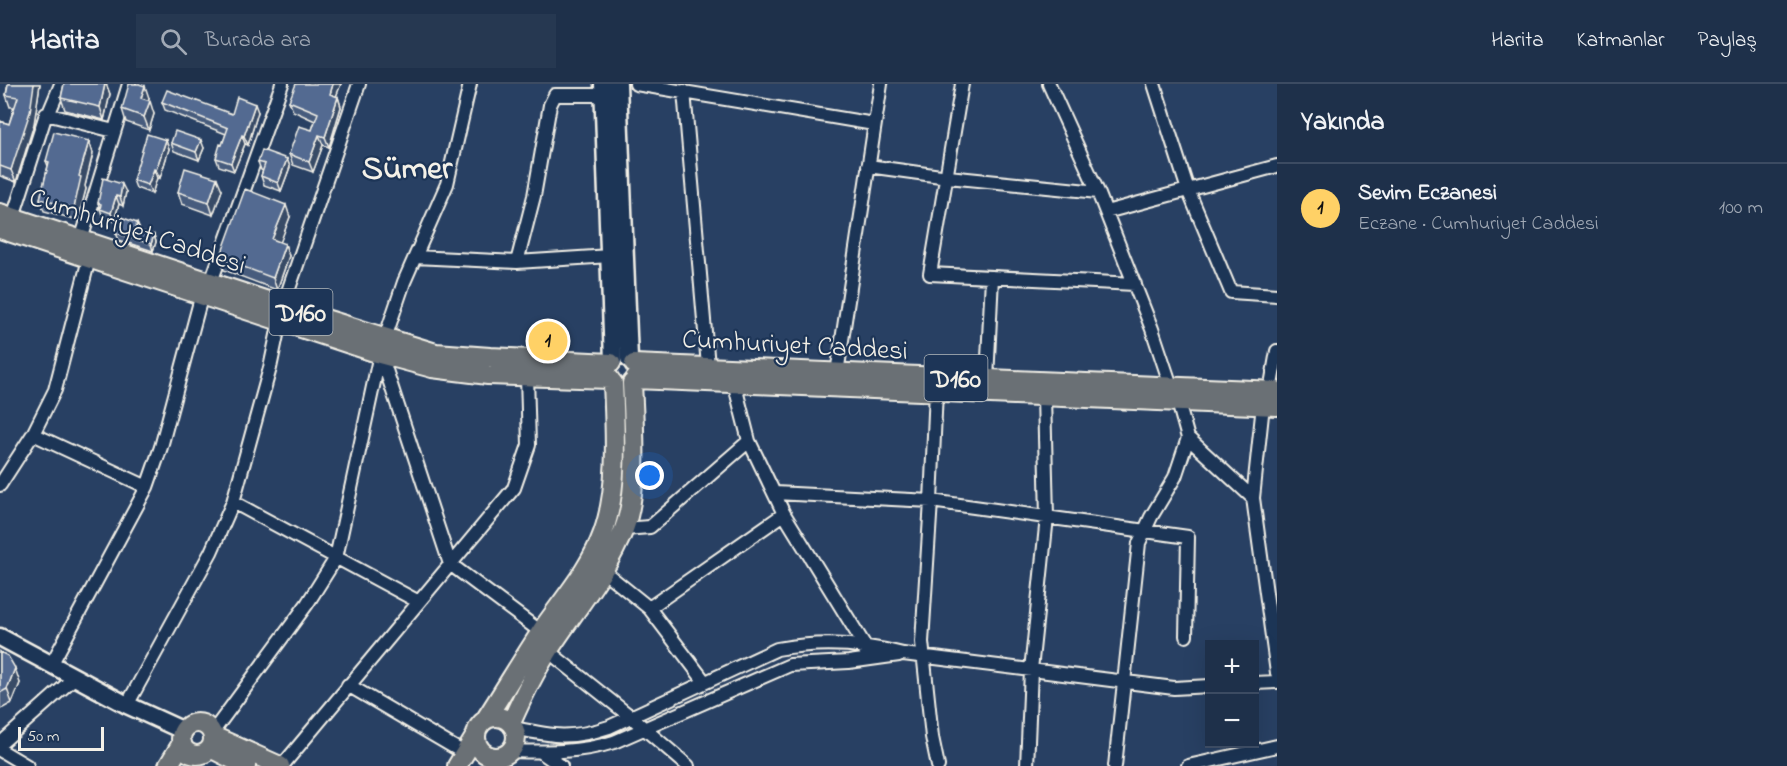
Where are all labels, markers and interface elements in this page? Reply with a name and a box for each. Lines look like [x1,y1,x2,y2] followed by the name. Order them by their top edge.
[136,14,556,68] search box
[30,21,100,62] text: Harita
[157,25,190,58] icon: search
[205,25,311,57] text: Burada ara
[1491,26,1544,56] text: Harita
[1577,26,1665,56] text: Katmanlar
[1698,26,1757,56] text: Paylaş
[1301,104,1385,142] text: Yakında
[362,146,453,194] district label: Sümer
[1358,178,1497,210] text: Sevim Eczanesi
[24,179,251,286] street label: Cumhuriyet Caddesi
[1317,194,1324,223] text: 1
[1719,194,1763,223] text: 100 m
[1358,210,1599,239] text: Eczane · Cumhuriyet Caddesi
[270,289,332,335] road number: D160
[528,318,568,364] pin: 1
[681,321,909,372] street label: Cumhuriyet Caddesi
[924,355,988,401] road number: D160
[635,461,664,490] your location
[1205,640,1259,748] map controls
[1205,640,1259,694] button: +
[1205,694,1259,748] button: −
[18,724,104,752] scale bar
[27,725,59,749] text: 50 m

